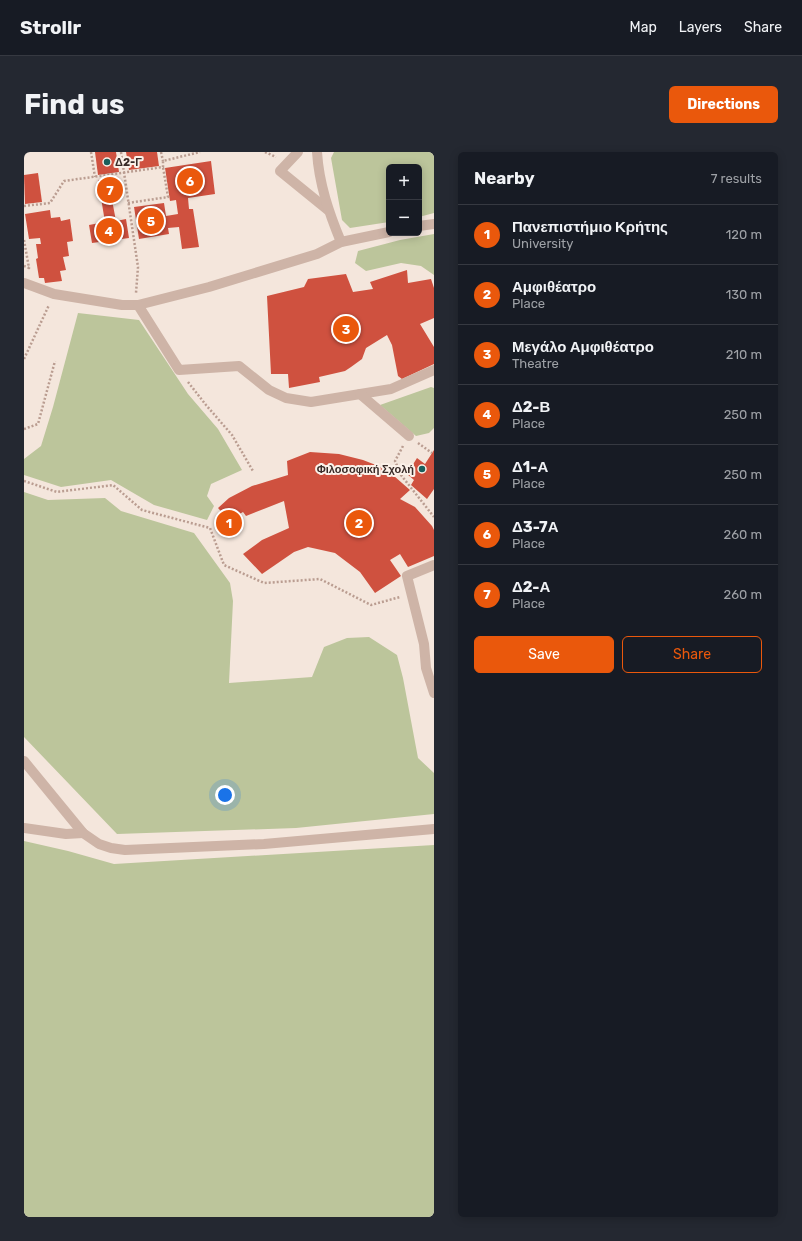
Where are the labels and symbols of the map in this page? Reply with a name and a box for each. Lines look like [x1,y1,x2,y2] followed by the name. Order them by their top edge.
[115,156,142,169] place label: Δ2-Γ
[102,157,112,167] marker: Δ2-Γ
[177,166,203,196] pin: 6
[97,175,123,205] pin: 7
[138,206,164,236] pin: 5
[96,216,122,246] pin: 4
[333,314,359,344] pin: 3
[317,463,414,476] place label: Φιλοσοφική Σχολή
[417,464,427,474] marker: Φιλοσοφική Σχολή
[216,508,242,538] pin: 1
[346,508,372,538] pin: 2
[215,785,235,805] your location

